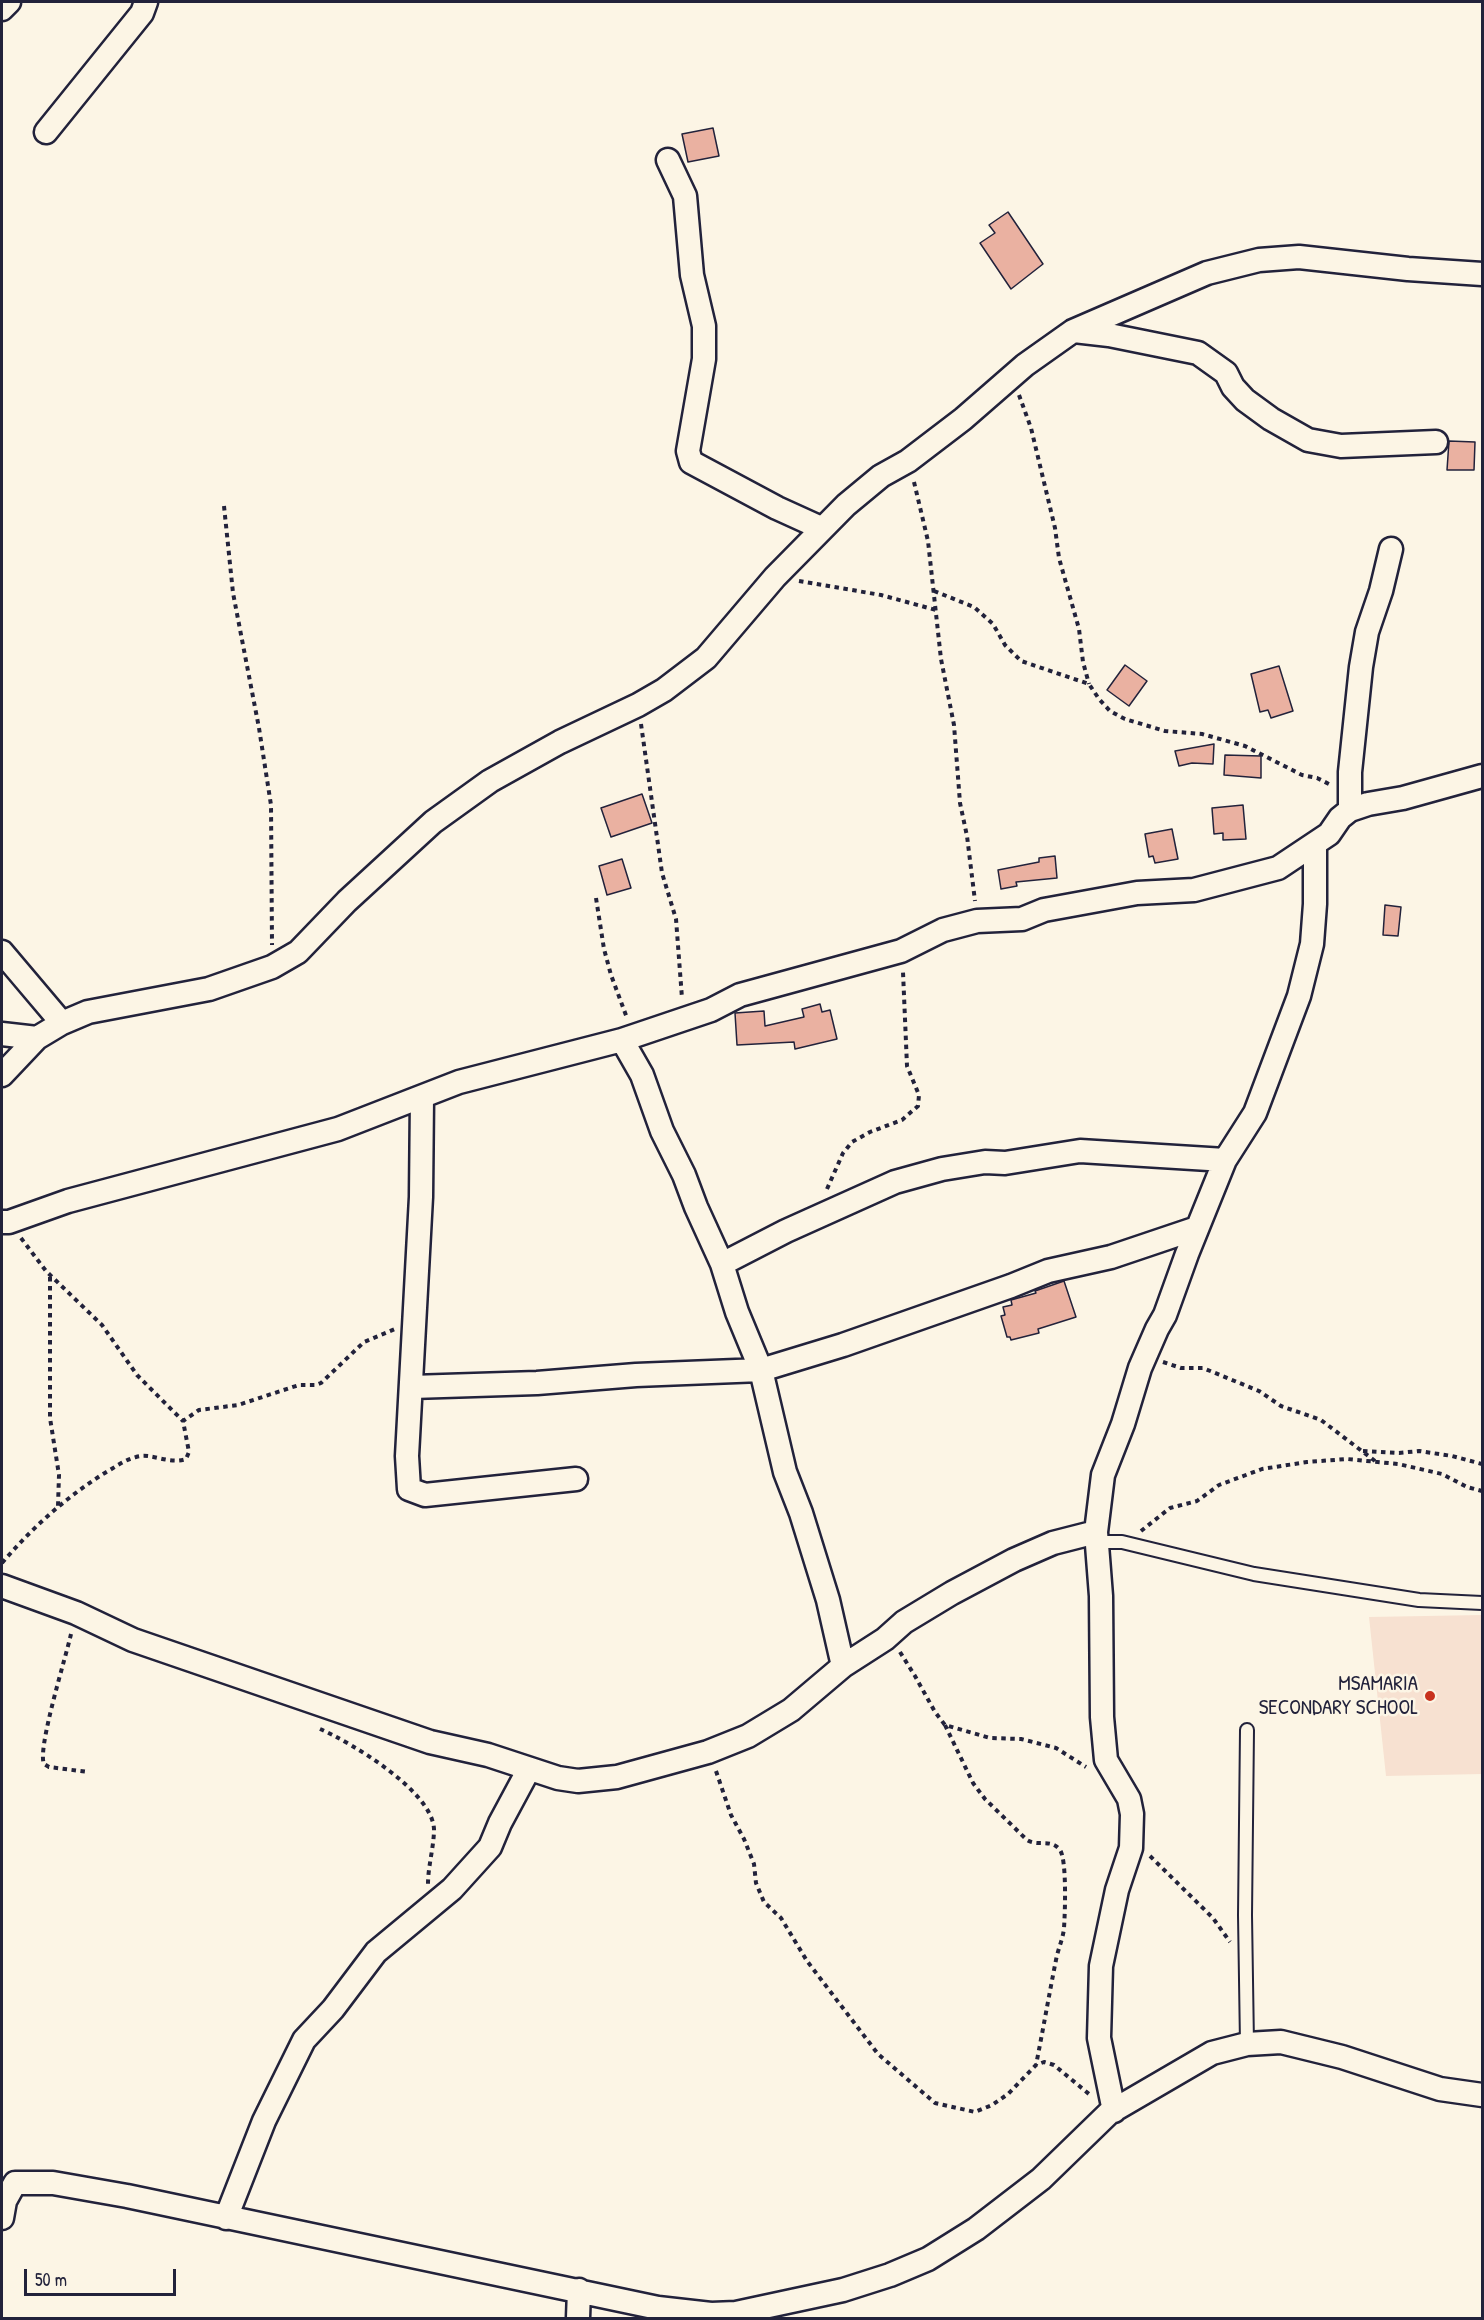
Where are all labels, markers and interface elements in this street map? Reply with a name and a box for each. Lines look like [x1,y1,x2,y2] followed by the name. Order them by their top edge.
[1259,1671,1418,1721] place label: MSAMARIA SECONDARY SCHOOL
[1423,1689,1437,1703] marker: MSAMARIA SECONDARY SCHOOL
[27,2257,178,2295] scale bar
[35,2267,67,2292] text: 50 m

